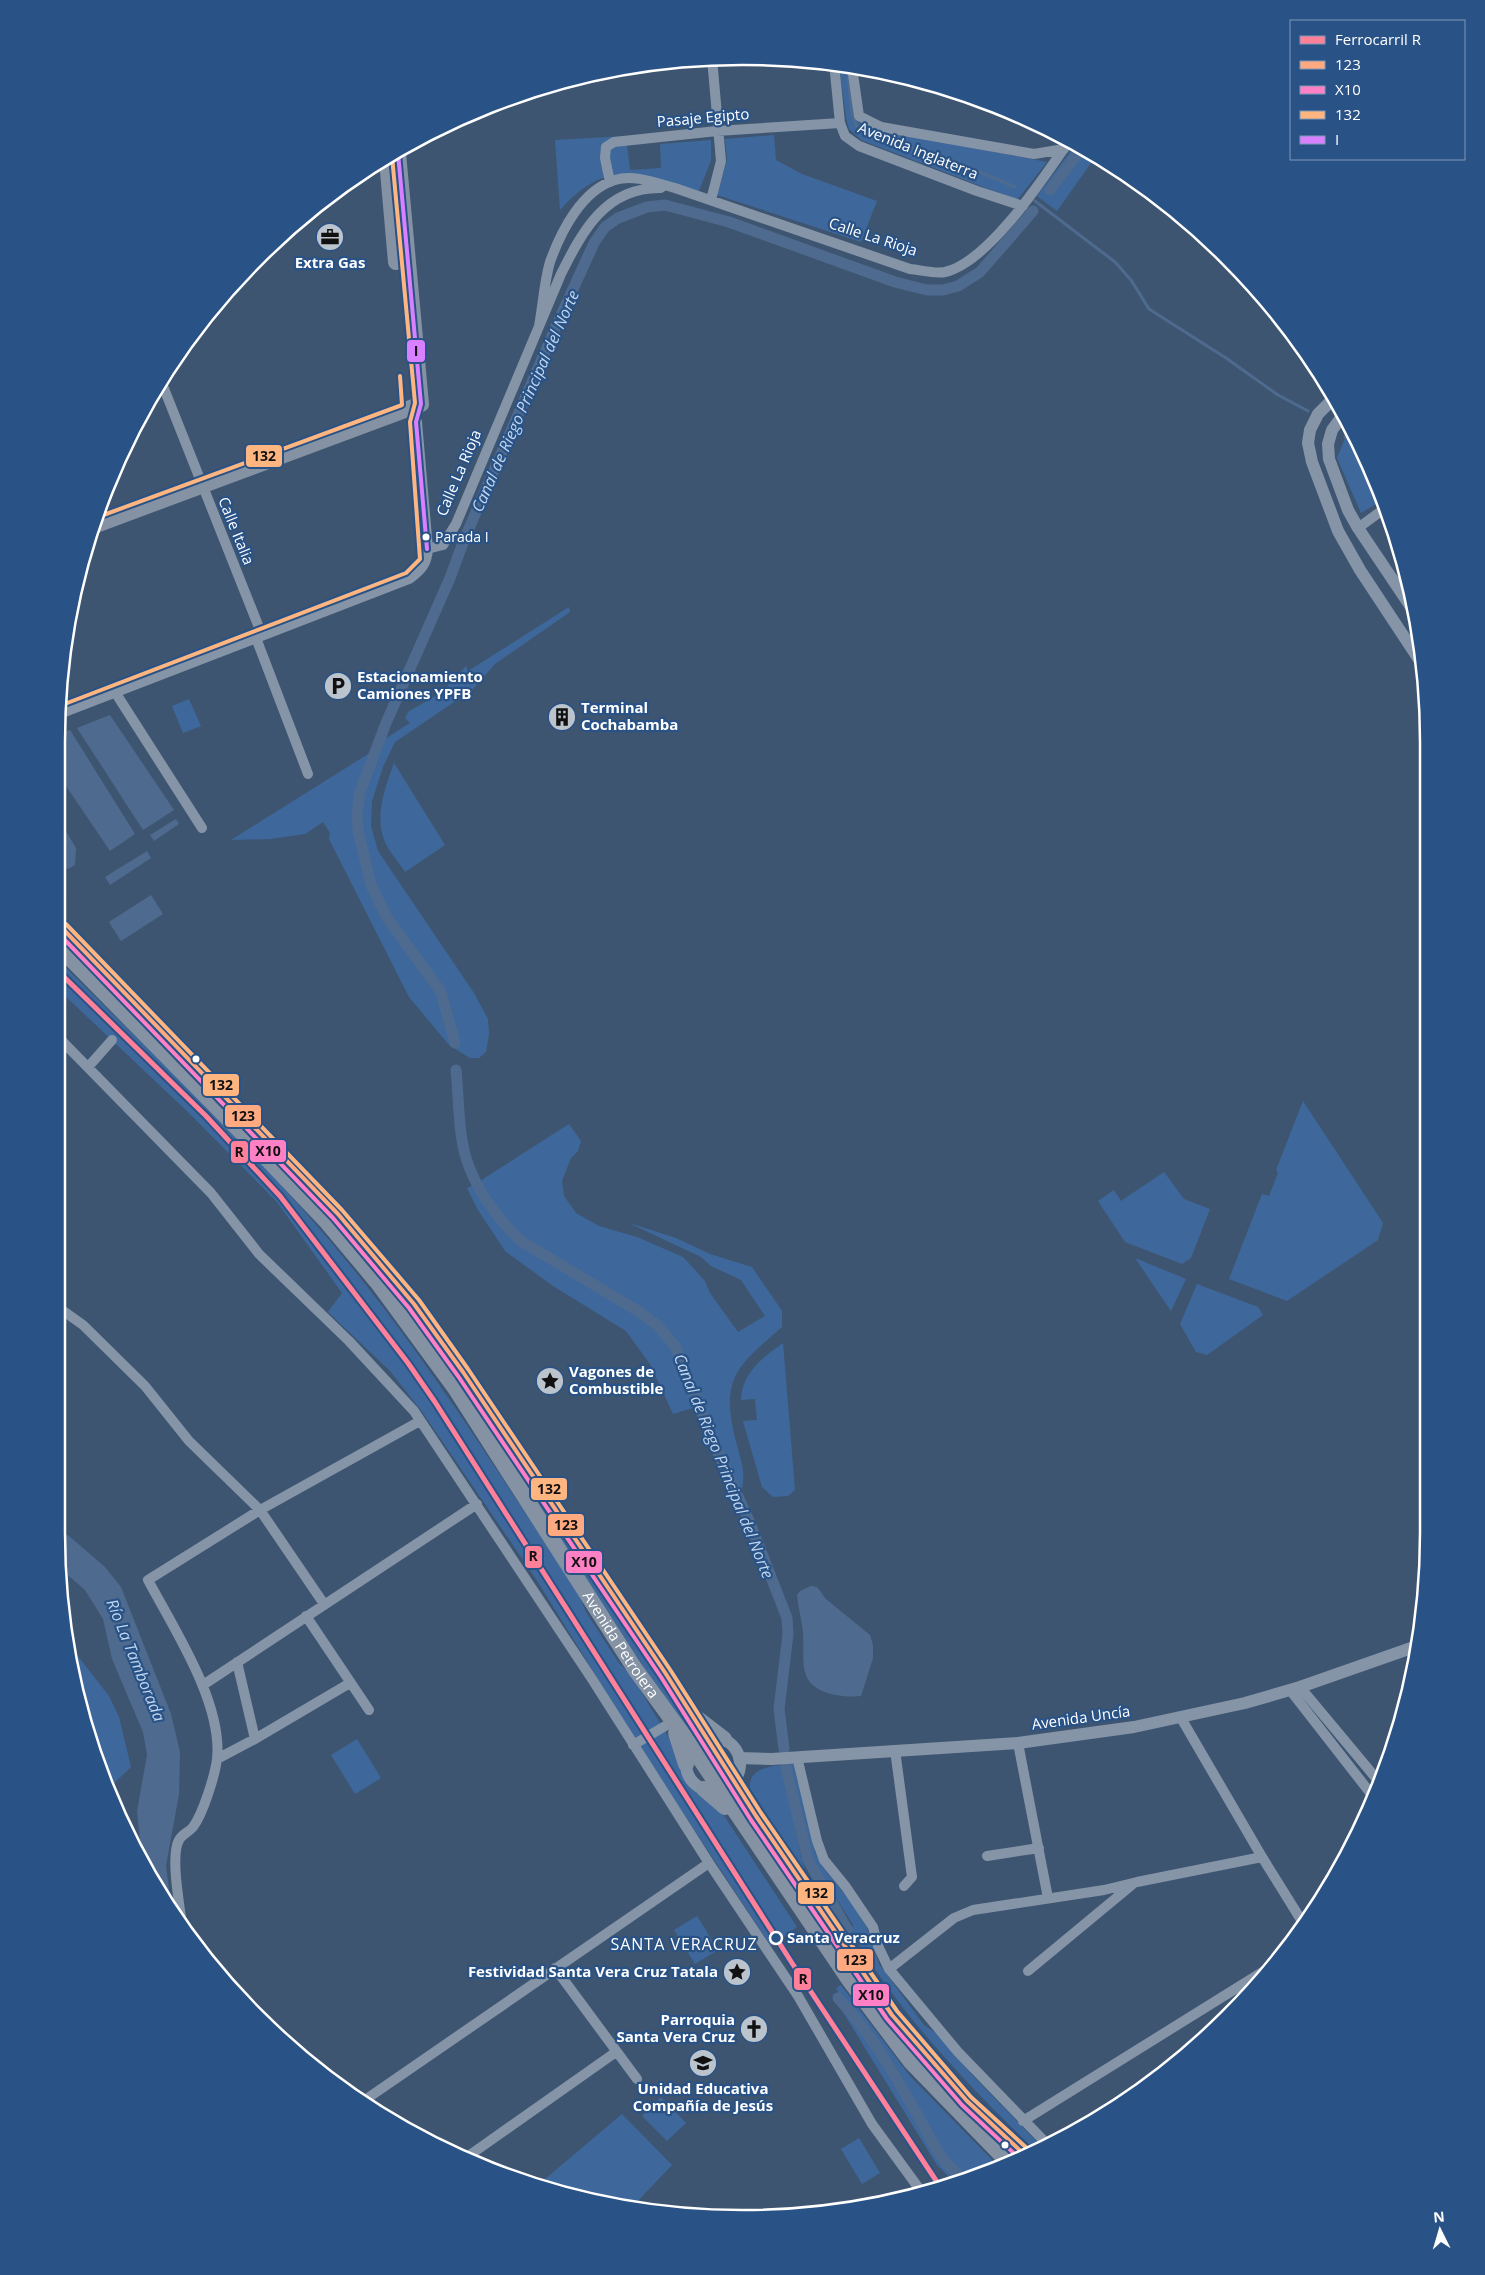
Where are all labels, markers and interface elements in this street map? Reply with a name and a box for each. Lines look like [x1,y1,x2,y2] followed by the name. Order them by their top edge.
[1290,20,1465,160] legend
[1335,29,1422,49] text: Ferrocarril R
[1335,54,1361,74] text: 123
[1335,79,1361,99] text: X10
[656,103,750,131] street label: Pasaje Egipto
[1335,104,1361,124] text: 132
[855,117,981,183] street label: Avenida Inglaterra
[1335,129,1339,149] text: I
[826,212,920,260] street label: Calle La Rioja
[315,222,345,252] office icon: Extra Gas
[295,252,365,272] place label: Extra Gas
[466,287,584,515] water label: Canal de Riego Principal del Norte
[406,339,426,363] line badge: I
[414,341,418,360] text: I
[431,426,485,519] street label: Calle La Rioja
[245,444,283,468] line badge: 132
[252,446,276,465] text: 132
[214,494,260,568] street label: Calle Italia
[435,527,489,546] place label: Parada I
[421,532,431,542] marker: Parada I
[357,666,483,703] place label: Estacionamiento Camiones YPFB
[323,671,353,701] parking icon: Estacionamiento Camiones YPFB
[581,697,678,734] place label: Terminal Cochabamba
[547,702,577,732] building icon: Terminal Cochabamba
[191,1054,201,1064] unlabelled marker
[202,1073,240,1097] line badge: 132
[209,1075,233,1094] text: 132
[224,1104,262,1128] line badge: 123
[231,1106,255,1125] text: 123
[249,1139,287,1163] line badge: X10
[230,1140,249,1164] line badge: R
[255,1141,281,1160] text: X10
[234,1142,244,1161] text: R
[669,1350,779,1582] water label: Canal de Riego Principal del Norte
[569,1361,664,1398] place label: Vagones de Combustible
[535,1366,565,1396] place icon: Vagones de Combustible
[530,1477,568,1501] line badge: 132
[537,1479,561,1498] text: 132
[547,1513,585,1537] line badge: 123
[554,1515,578,1534] text: 123
[524,1545,543,1569] line badge: R
[528,1546,538,1565] text: R
[565,1550,603,1574] line badge: X10
[571,1552,597,1571] text: X10
[579,1587,664,1702] street label: Avenida Petrolera
[101,1596,171,1724] water label: Río La Tamborada
[1030,1700,1131,1734] street label: Avenida Uncía
[797,1881,835,1905] line badge: 132
[804,1883,828,1902] text: 132
[787,1927,900,1947] place label: Santa Veracruz
[769,1931,783,1945] marker: Santa Veracruz
[610,1933,758,1955] district label: SANTA VERACRUZ
[836,1948,874,1972] line badge: 123
[843,1950,867,1969] text: 123
[722,1957,752,1987] place icon: Festividad Santa Vera Cruz Tatala
[468,1961,718,1981] place label: Festividad Santa Vera Cruz Tatala
[793,1967,812,1991] line badge: R
[798,1969,808,1988] text: R
[852,1983,890,2007] line badge: X10
[858,1985,884,2004] text: X10
[616,2009,735,2046] place label: Parroquia Santa Vera Cruz
[739,2014,769,2044] church icon: Parroquia Santa Vera Cruz
[688,2048,718,2078] school or university icon: Unidad Educativa Compañía de Jesús
[633,2078,773,2115] place label: Unidad Educativa Compañía de Jesús
[1000,2140,1010,2150] unlabelled marker
[1415,2205,1465,2255] north arrow
[1432,2207,1445,2227] text: N

